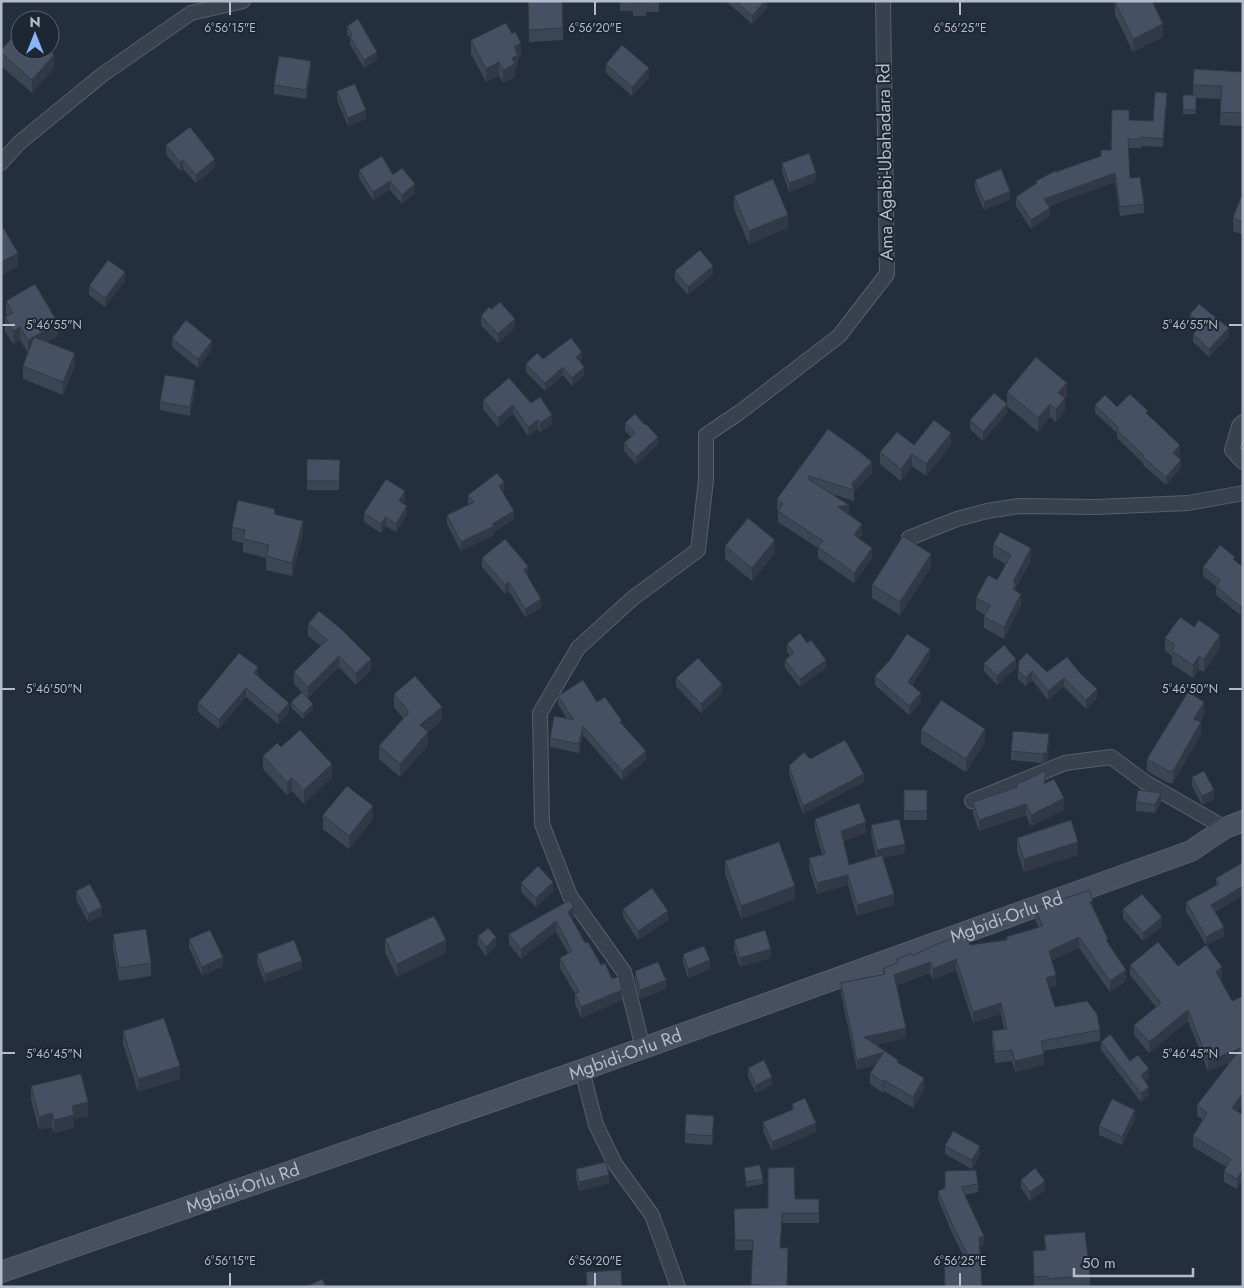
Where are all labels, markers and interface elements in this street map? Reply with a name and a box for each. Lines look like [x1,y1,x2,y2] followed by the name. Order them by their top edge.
[10,10,60,60] north arrow
[29,12,41,32] text: N
[204,19,256,37] text: 6°56'15"E
[568,19,622,37] text: 6°56'20"E
[933,19,987,37] text: 6°56'25"E
[870,63,900,261] street label: Ama Agabi-Ubahadara Rd
[26,316,82,334] text: 5°46'55"N
[1162,316,1218,334] text: 5°46'55"N
[26,680,82,698] text: 5°46'50"N
[1162,680,1218,698] text: 5°46'50"N
[946,885,1066,950] street label: Mgbidi-Orlu Rd
[565,1022,685,1087] street label: Mgbidi-Orlu Rd
[26,1045,82,1063] text: 5°46'45"N
[1162,1045,1218,1063] text: 5°46'45"N
[183,1156,303,1220] street label: Mgbidi-Orlu Rd
[1074,1246,1193,1278] scale bar
[204,1252,256,1270] text: 6°56'15"E
[568,1252,622,1270] text: 6°56'20"E
[933,1252,987,1270] text: 6°56'25"E
[1082,1252,1116,1274] text: 50 m

